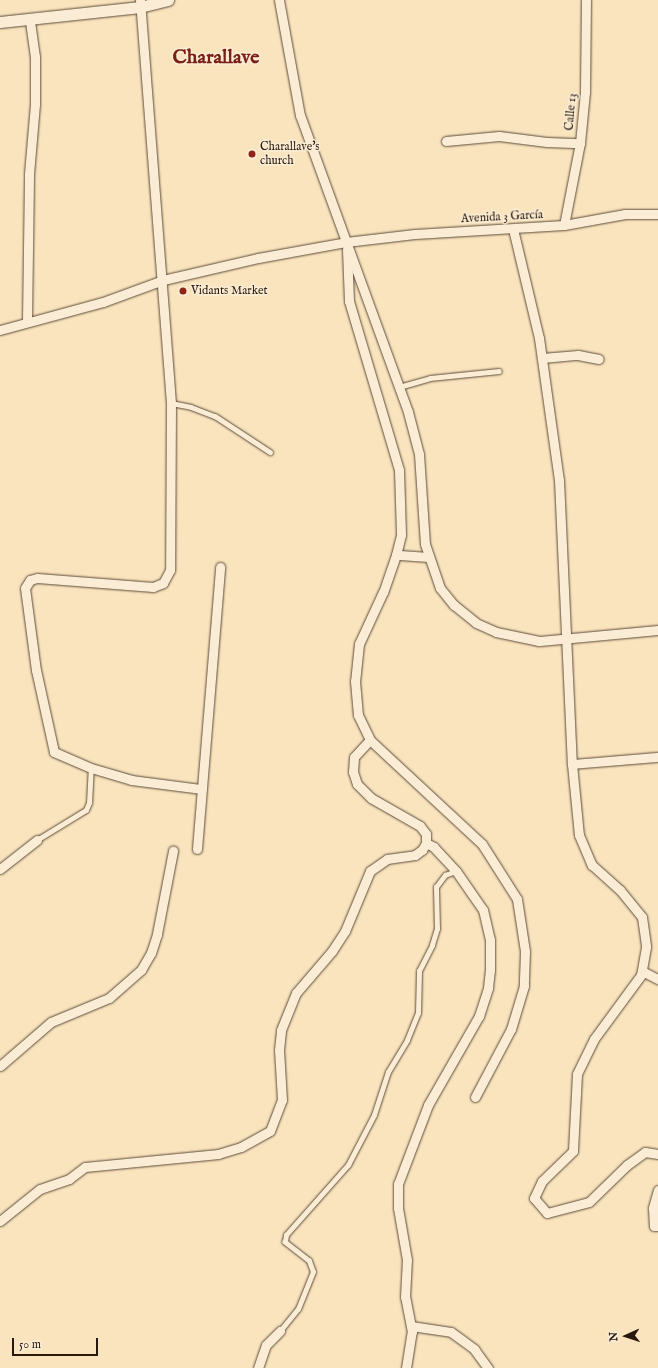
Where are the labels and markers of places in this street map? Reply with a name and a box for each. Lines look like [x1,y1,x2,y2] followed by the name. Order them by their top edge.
[260,140,320,168] place label: Charallave's church
[247,149,257,159] marker: Charallave's church
[191,284,268,298] place label: Vidants Market
[178,286,188,296] marker: Vidants Market

